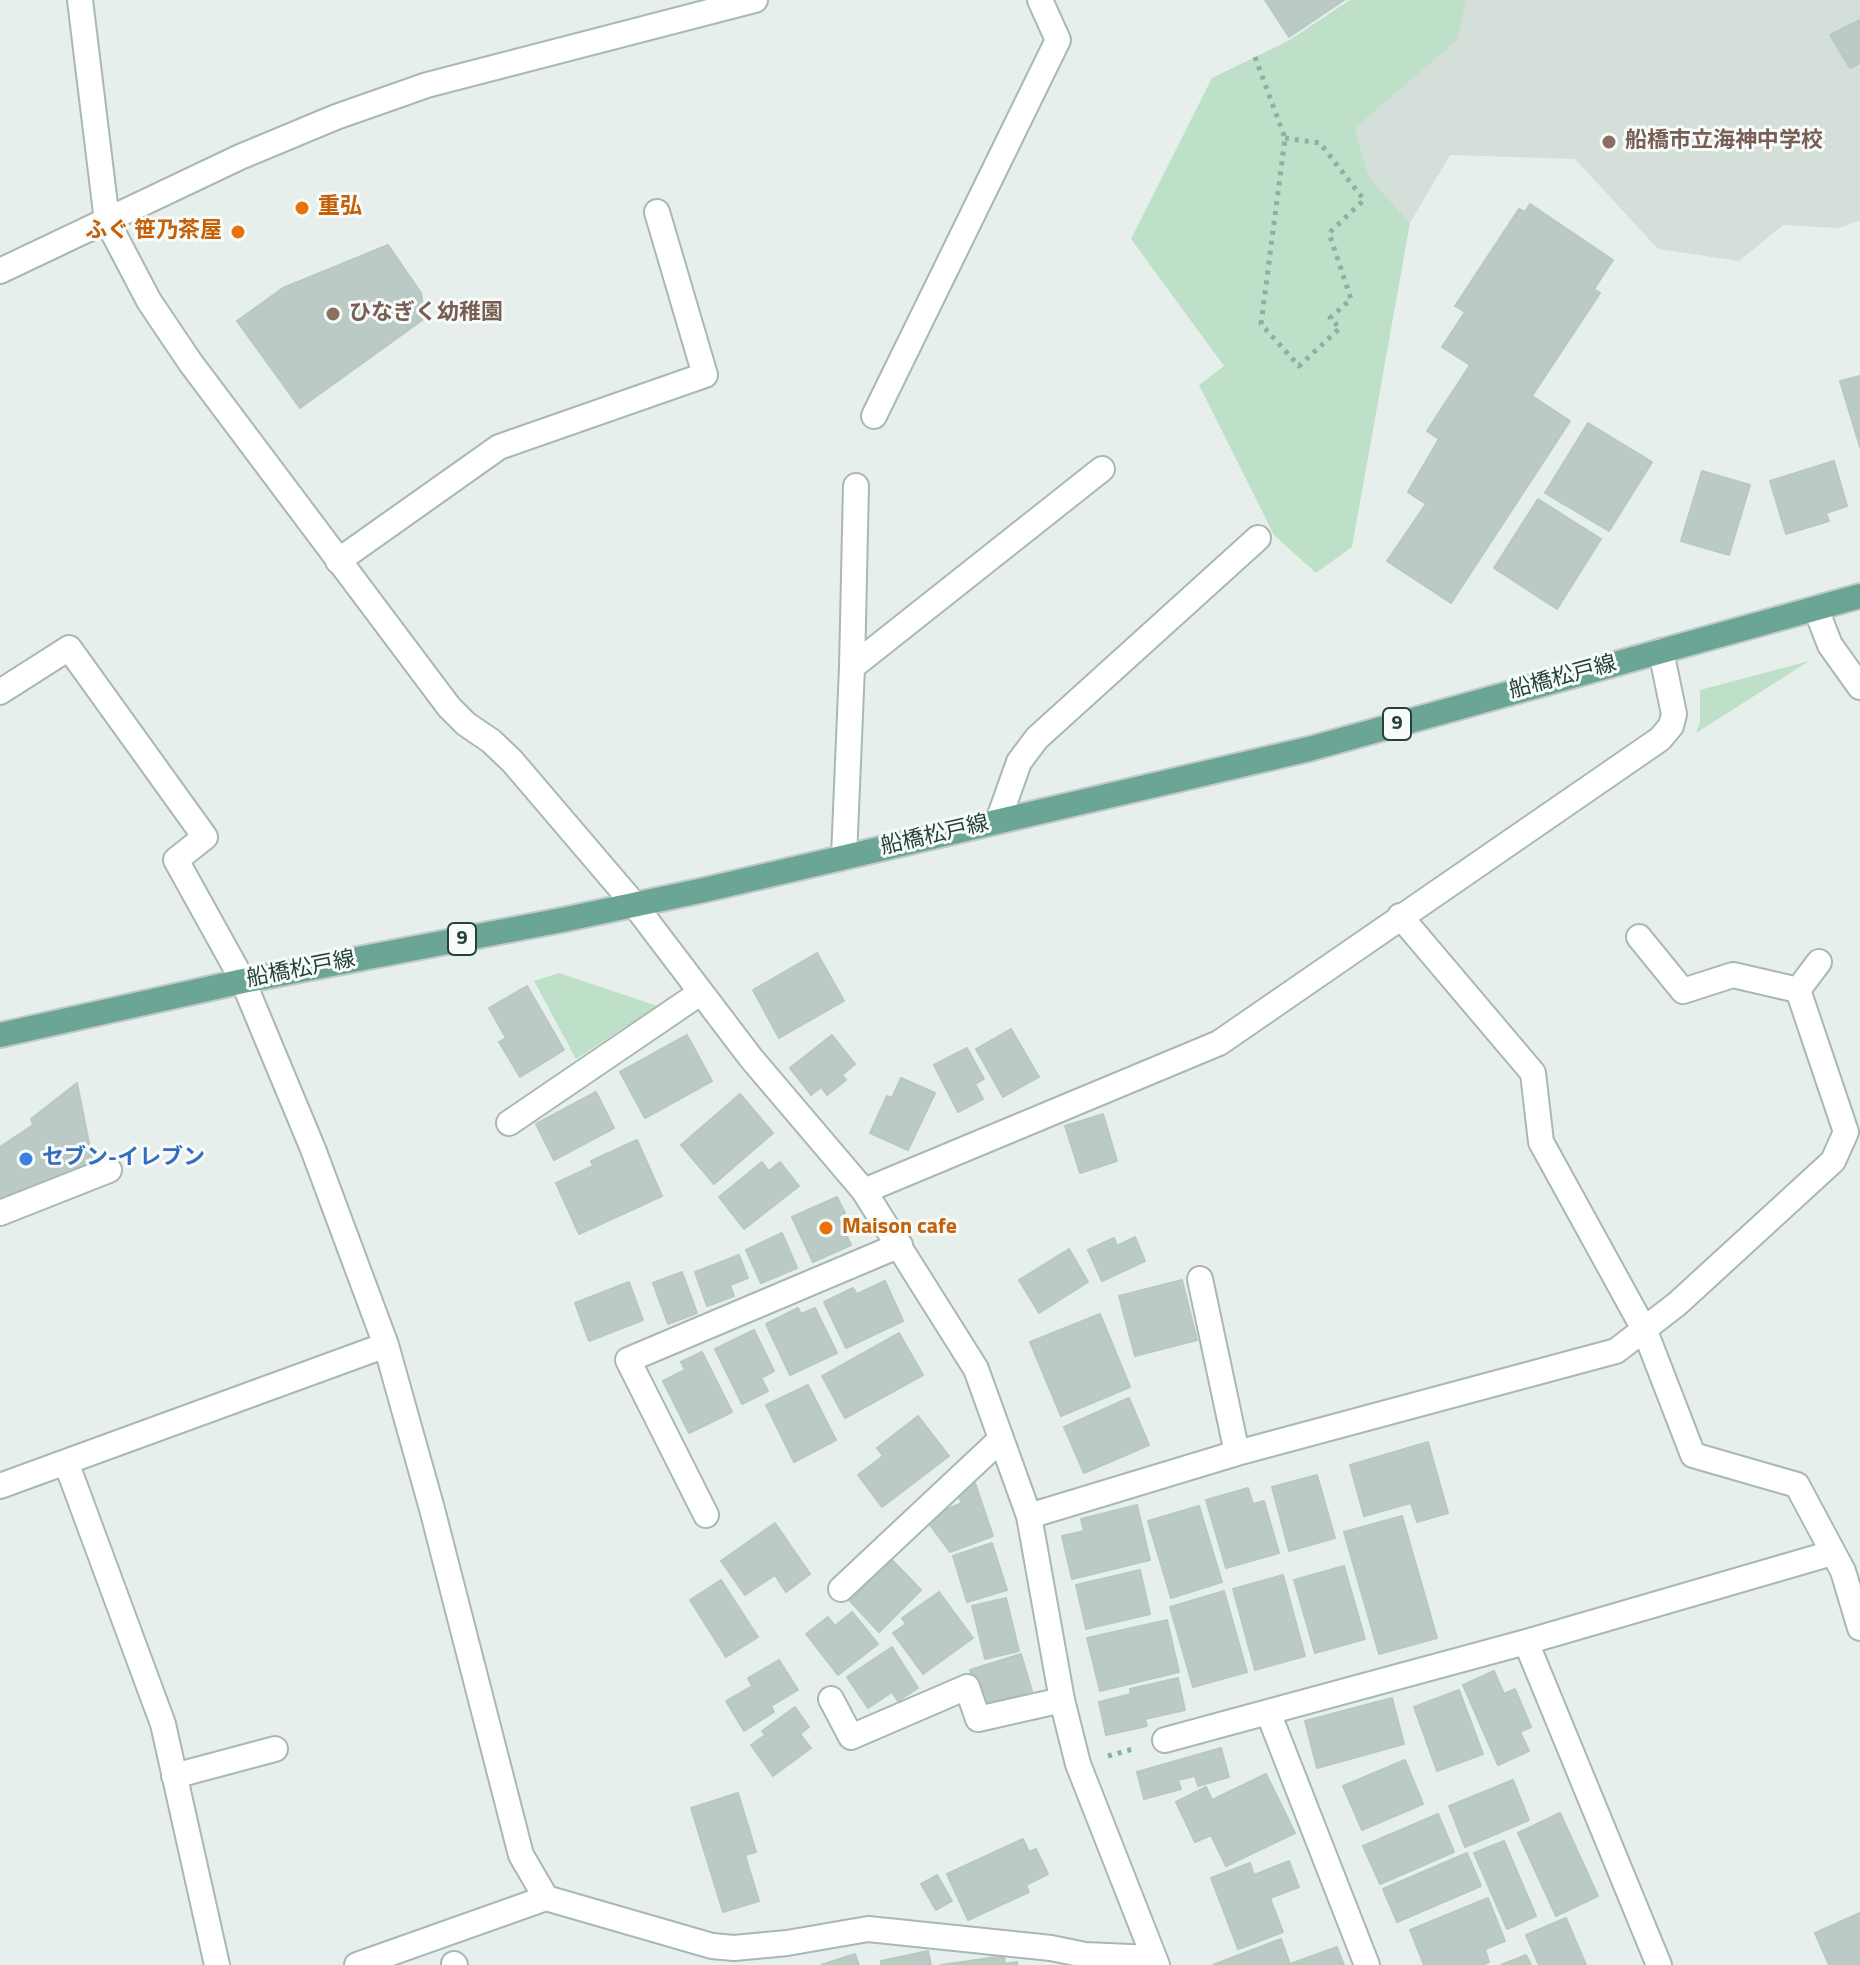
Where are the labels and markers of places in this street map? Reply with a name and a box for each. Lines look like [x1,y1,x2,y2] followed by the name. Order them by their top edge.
[1625,129,1823,155] place label: 船橋市立海神中学校
[1600,133,1618,151] marker: 船橋市立海神中学校
[318,195,362,221] place label: 重弘
[293,199,311,217] marker: 重弘
[85,219,222,245] place label: ふぐ 笹乃茶屋
[229,223,247,241] marker: ふぐ 笹乃茶屋
[349,301,503,327] place label: ひなぎく幼稚園
[324,305,342,323] marker: ひなぎく幼稚園
[42,1146,205,1172] place label: セブン-イレブン
[17,1150,35,1168] marker: セブン-イレブン
[842,1215,957,1241] place label: Maison cafe
[817,1219,835,1237] marker: Maison cafe

